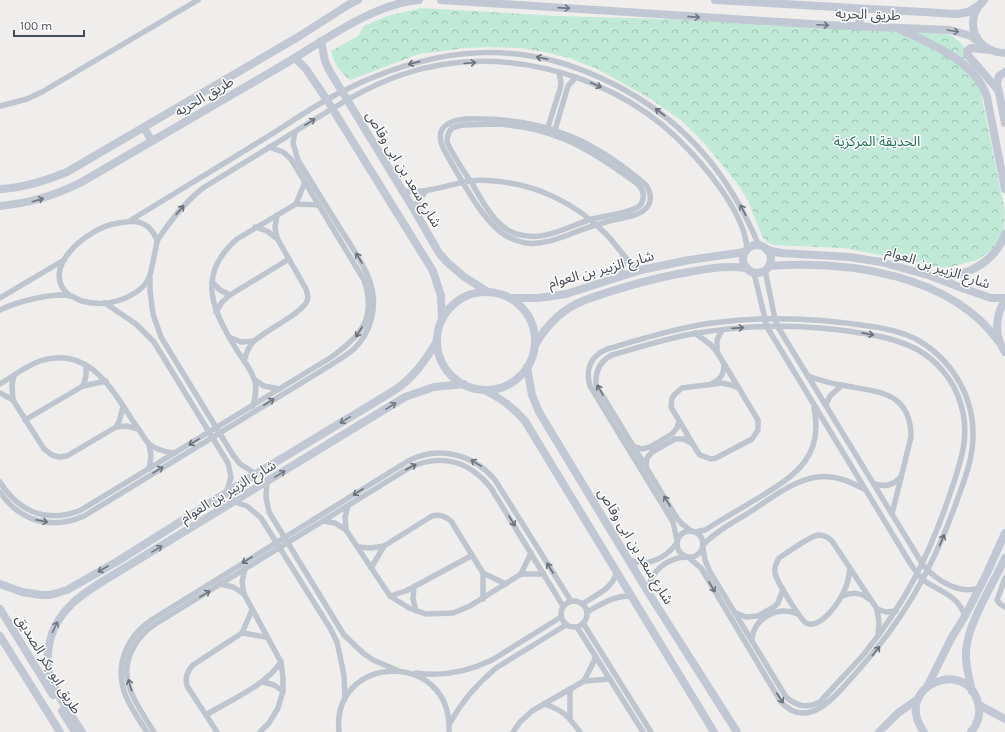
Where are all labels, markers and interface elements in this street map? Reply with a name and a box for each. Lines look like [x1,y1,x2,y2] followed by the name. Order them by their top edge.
[557,5,570,12] one-way arrow
[835,5,901,25] street label: طريق الحريه
[14,12,84,38] scale bar
[687,14,700,21] one-way arrow
[20,19,52,33] text: 100 m
[816,21,829,29] one-way arrow
[946,27,959,35] one-way arrow
[536,53,549,61] one-way arrow
[463,59,476,66] one-way arrow
[407,60,420,67] one-way arrow
[172,73,237,121] street label: طريق الحريه
[590,82,602,90] one-way arrow
[360,108,445,231] street label: شارع سعد بن ابى وقاص
[654,108,665,116] one-way arrow
[304,118,315,126] one-way arrow
[834,133,920,150] park label: الحديقة المركزية
[32,195,45,203] one-way arrow
[175,204,184,215] one-way arrow
[739,205,746,217] one-way arrow
[883,243,992,294] street label: شارع الزبير بن العوام
[546,247,656,294] street label: شارع الزبير بن العوام
[354,252,362,264] one-way arrow
[731,325,744,332] one-way arrow
[355,326,363,338] one-way arrow
[861,330,874,338] one-way arrow
[595,384,603,396] one-way arrow
[263,398,275,406] one-way arrow
[385,402,397,410] one-way arrow
[340,416,351,424] one-way arrow
[188,438,200,446] one-way arrow
[177,456,280,528] street label: شارع الزبير بن العوام
[471,459,482,467] one-way arrow
[405,463,417,470] one-way arrow
[152,466,164,474] one-way arrow
[274,470,286,478] one-way arrow
[592,485,677,608] street label: شارع سعد بن ابى وقاص
[353,488,364,496] one-way arrow
[663,496,671,507] one-way arrow
[507,516,516,527] one-way arrow
[35,517,48,525] one-way arrow
[939,534,946,546] one-way arrow
[151,545,162,553] one-way arrow
[242,556,253,565] one-way arrow
[546,563,554,574] one-way arrow
[98,565,109,573] one-way arrow
[708,581,716,592] one-way arrow
[199,589,211,597] one-way arrow
[11,611,85,718] street label: طريق ابو بكر الصديق
[52,621,59,633] one-way arrow
[871,645,880,656] one-way arrow
[125,679,133,692] one-way arrow
[776,692,784,704] one-way arrow

